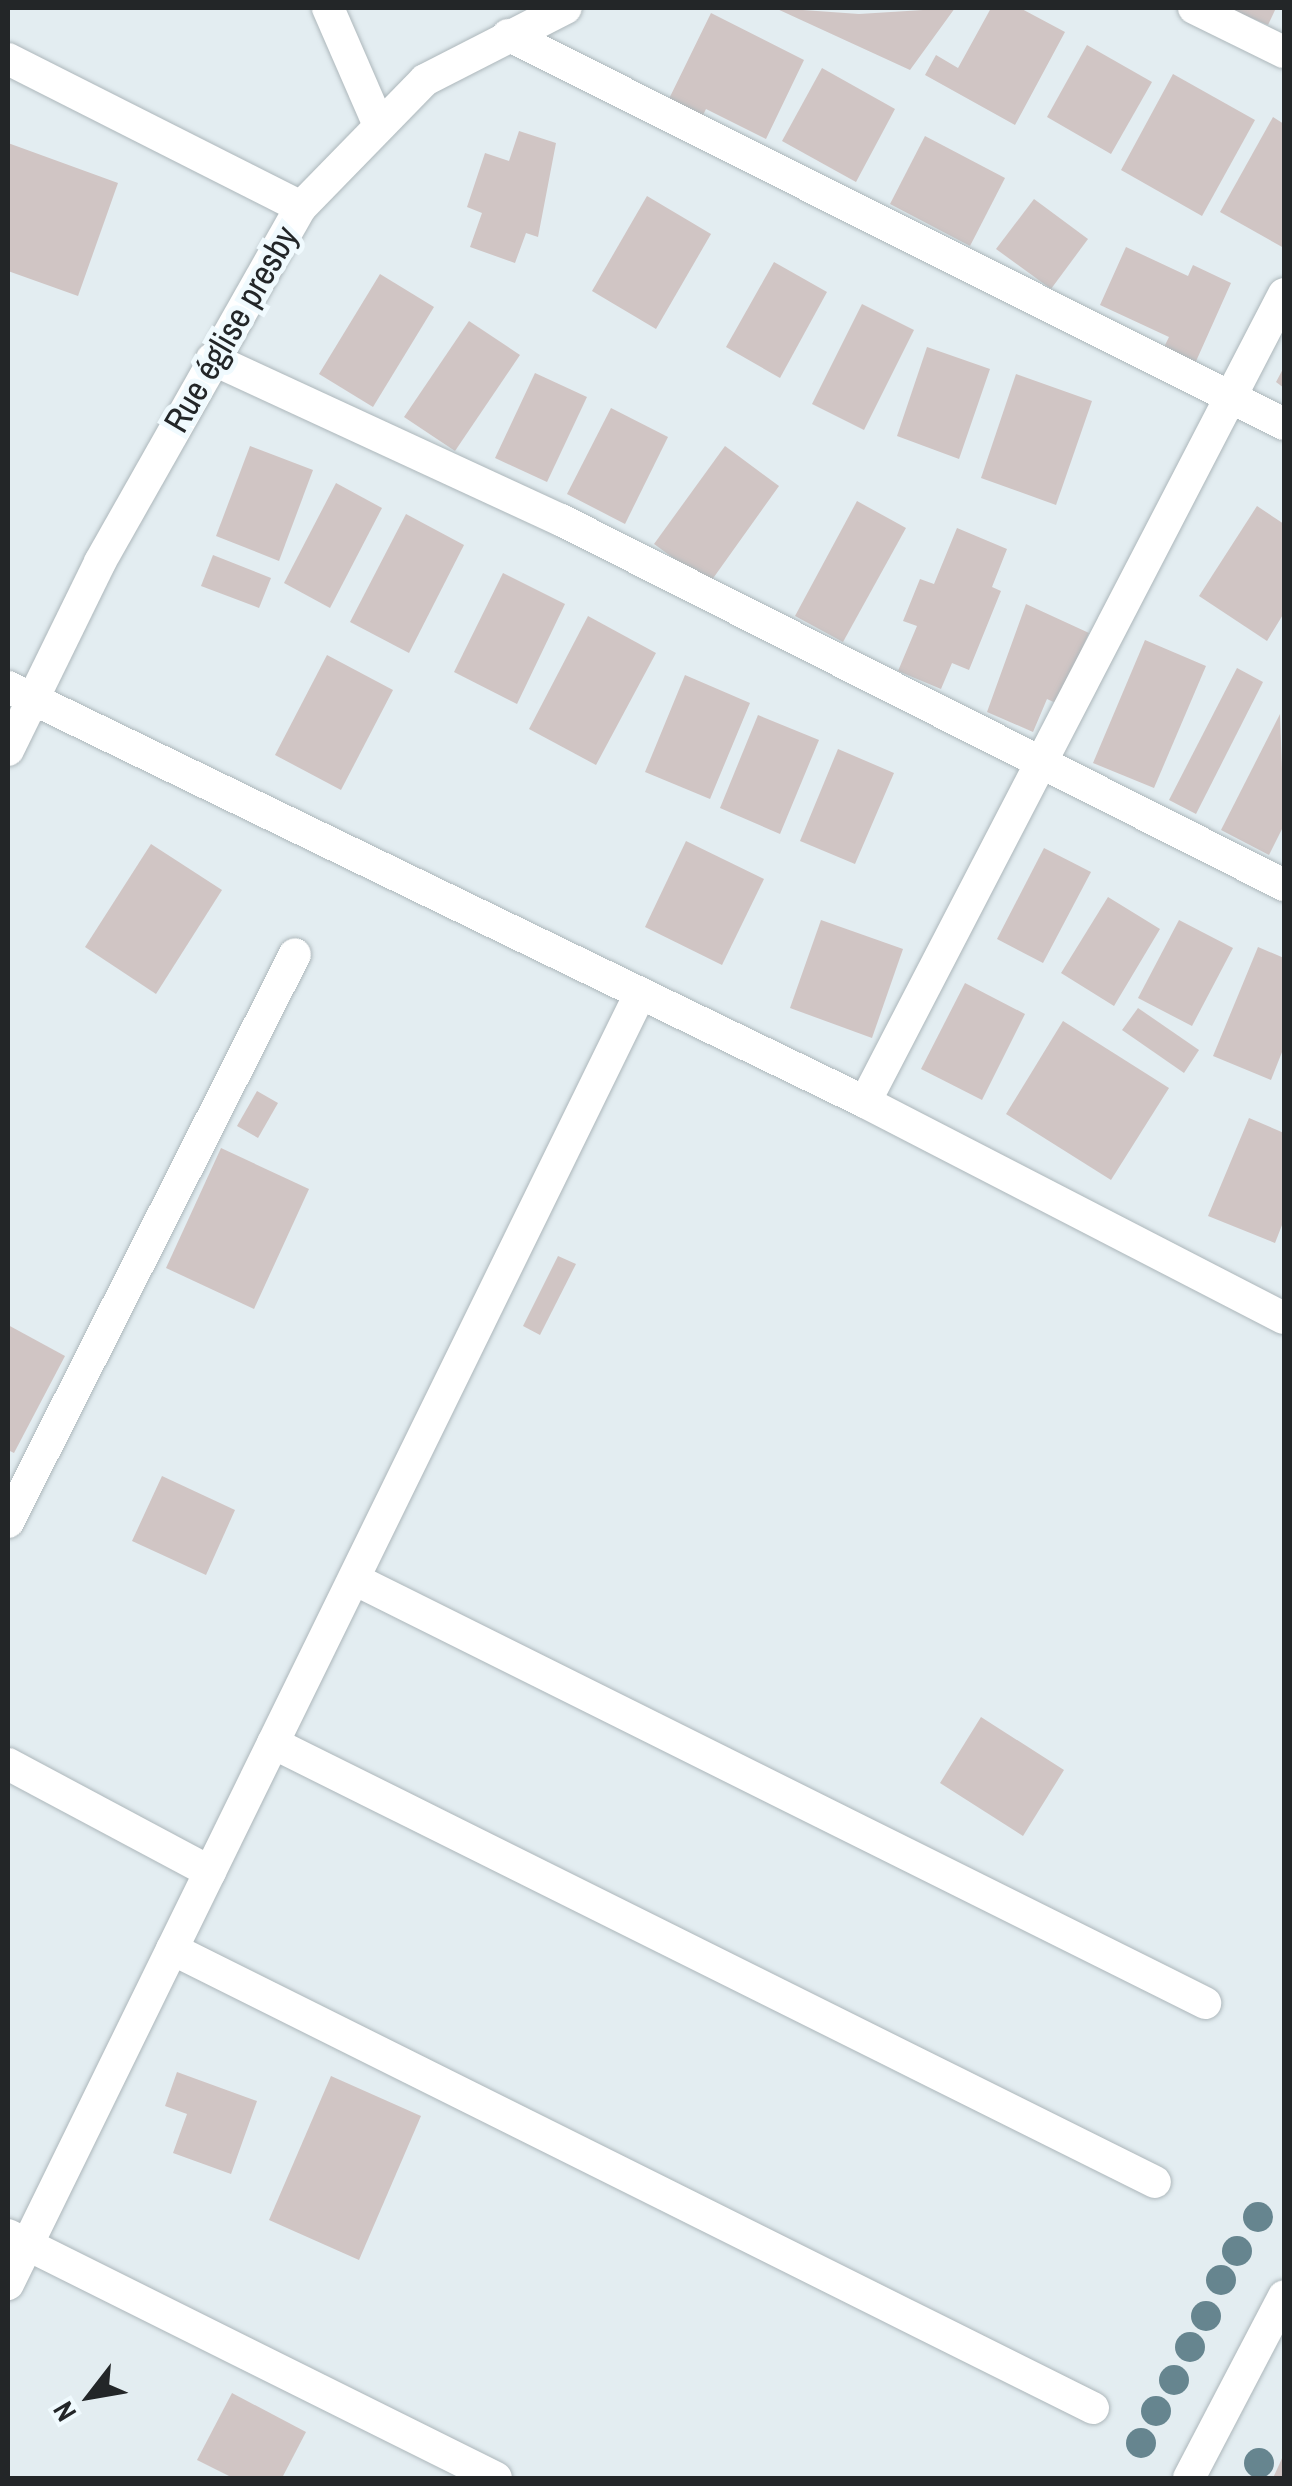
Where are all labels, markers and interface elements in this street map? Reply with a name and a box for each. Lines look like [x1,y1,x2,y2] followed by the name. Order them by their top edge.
[155,218,307,440] street label: Rue église presby
[40,2346,140,2446] north arrow
[44,2395,85,2428] text: N

